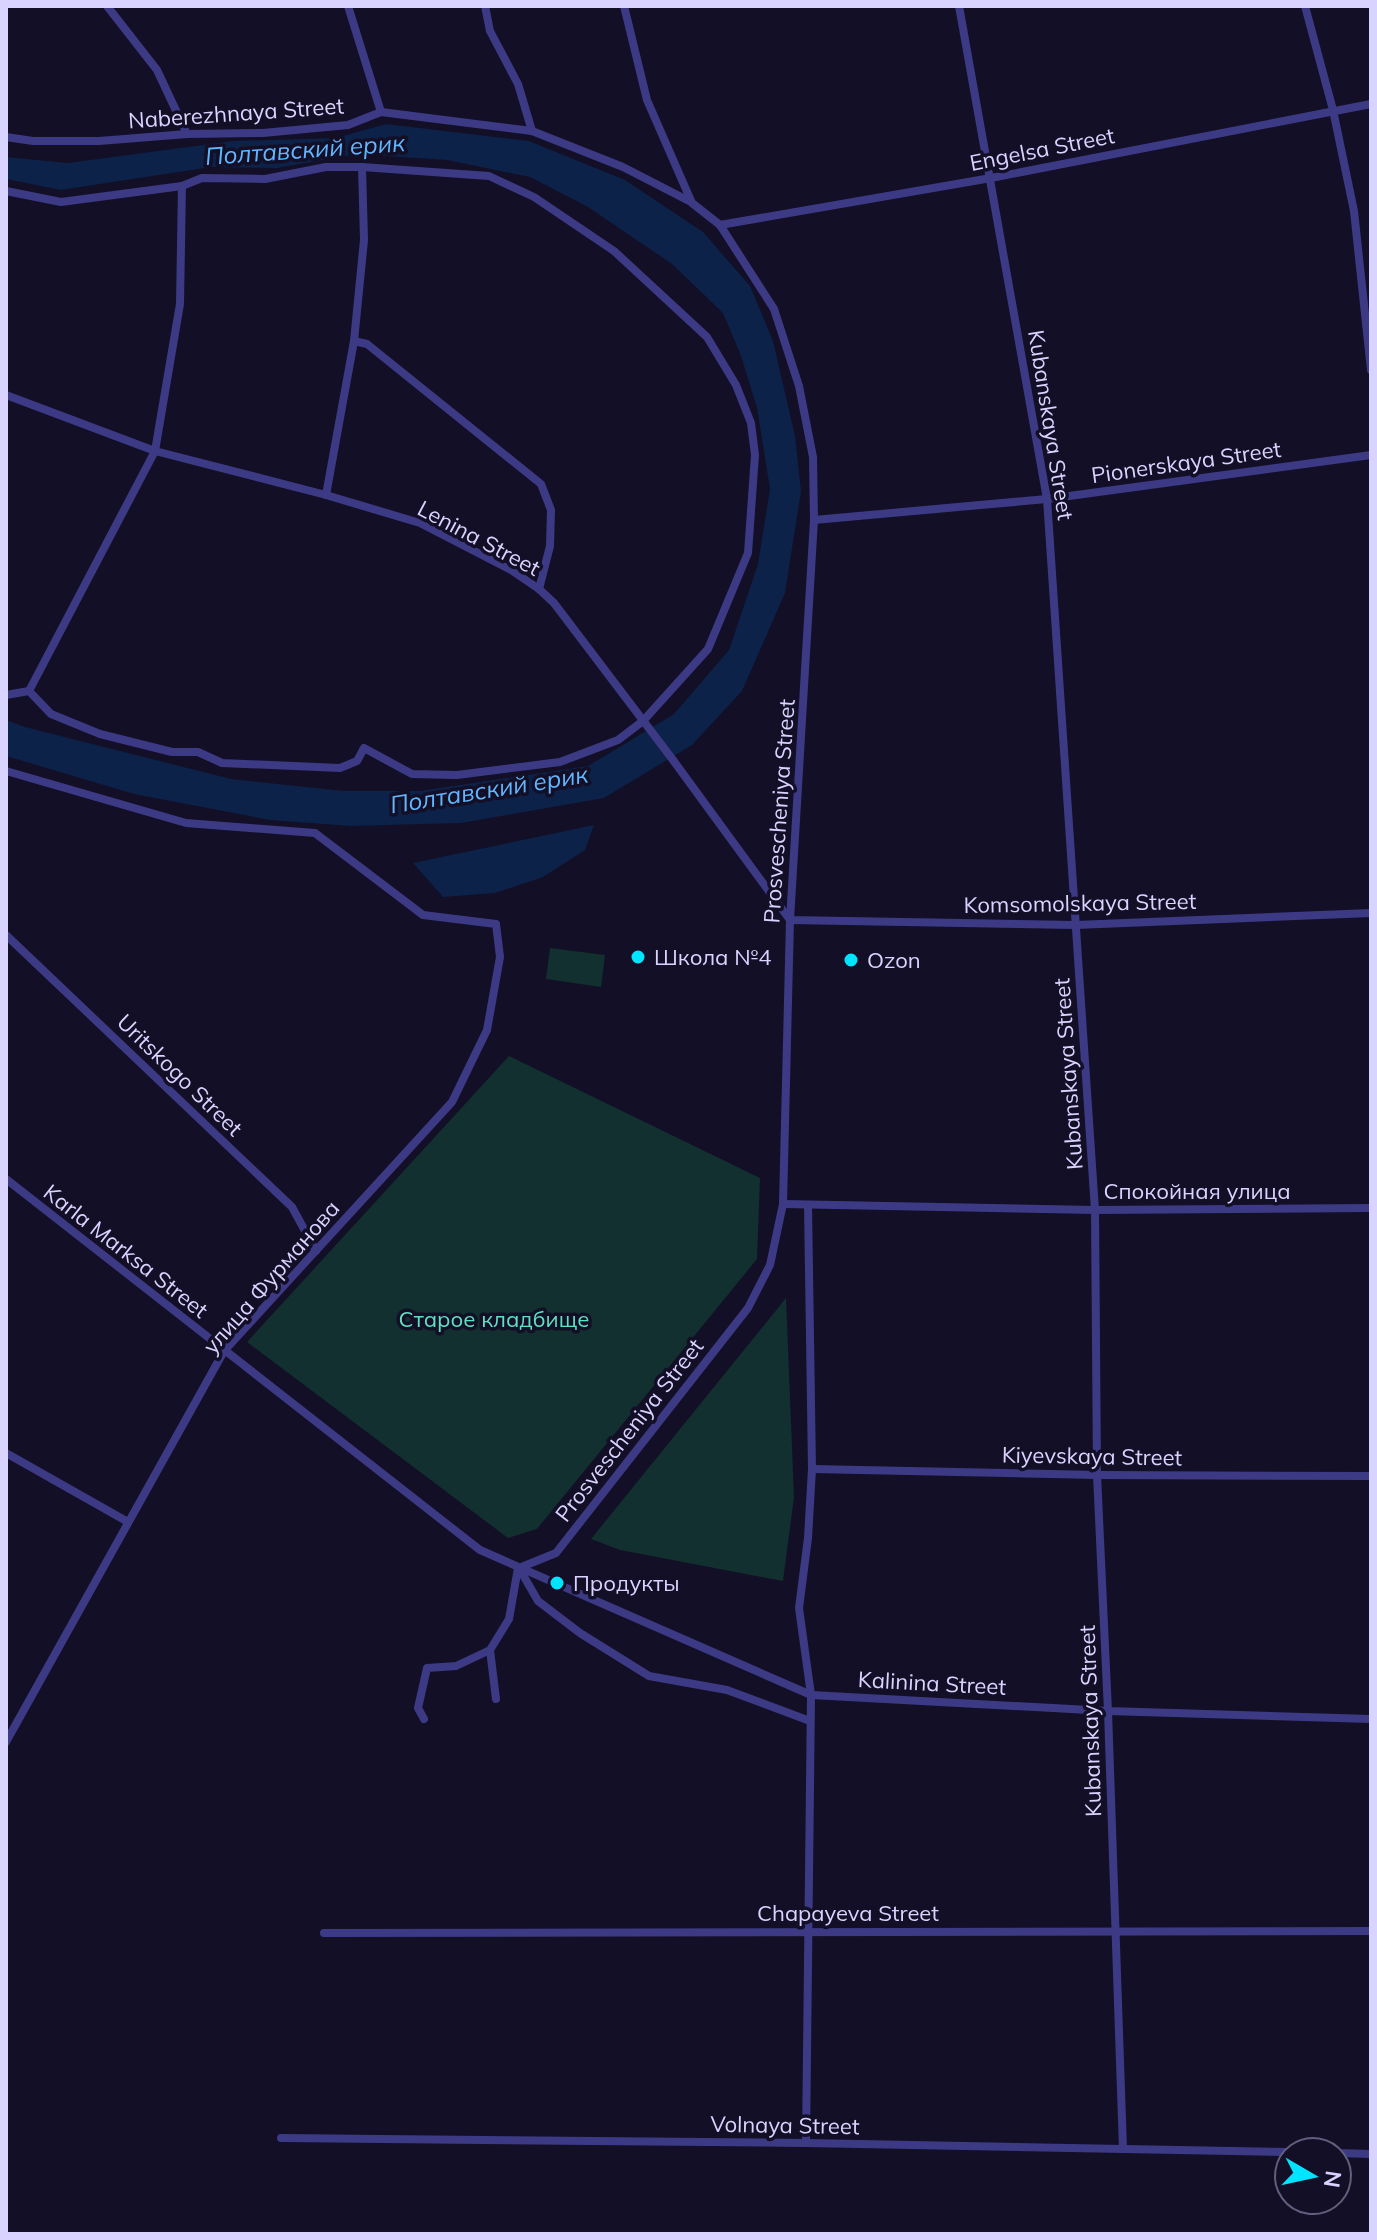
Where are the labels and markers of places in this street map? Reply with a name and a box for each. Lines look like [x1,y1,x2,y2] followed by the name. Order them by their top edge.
[654,943,771,971] place label: Школа №4
[867,946,921,974] place label: Ozon
[629,948,647,966] marker: Школа №4
[842,951,860,969] marker: Ozon
[573,1569,680,1597] place label: Продукты
[548,1574,566,1592] marker: Продукты

